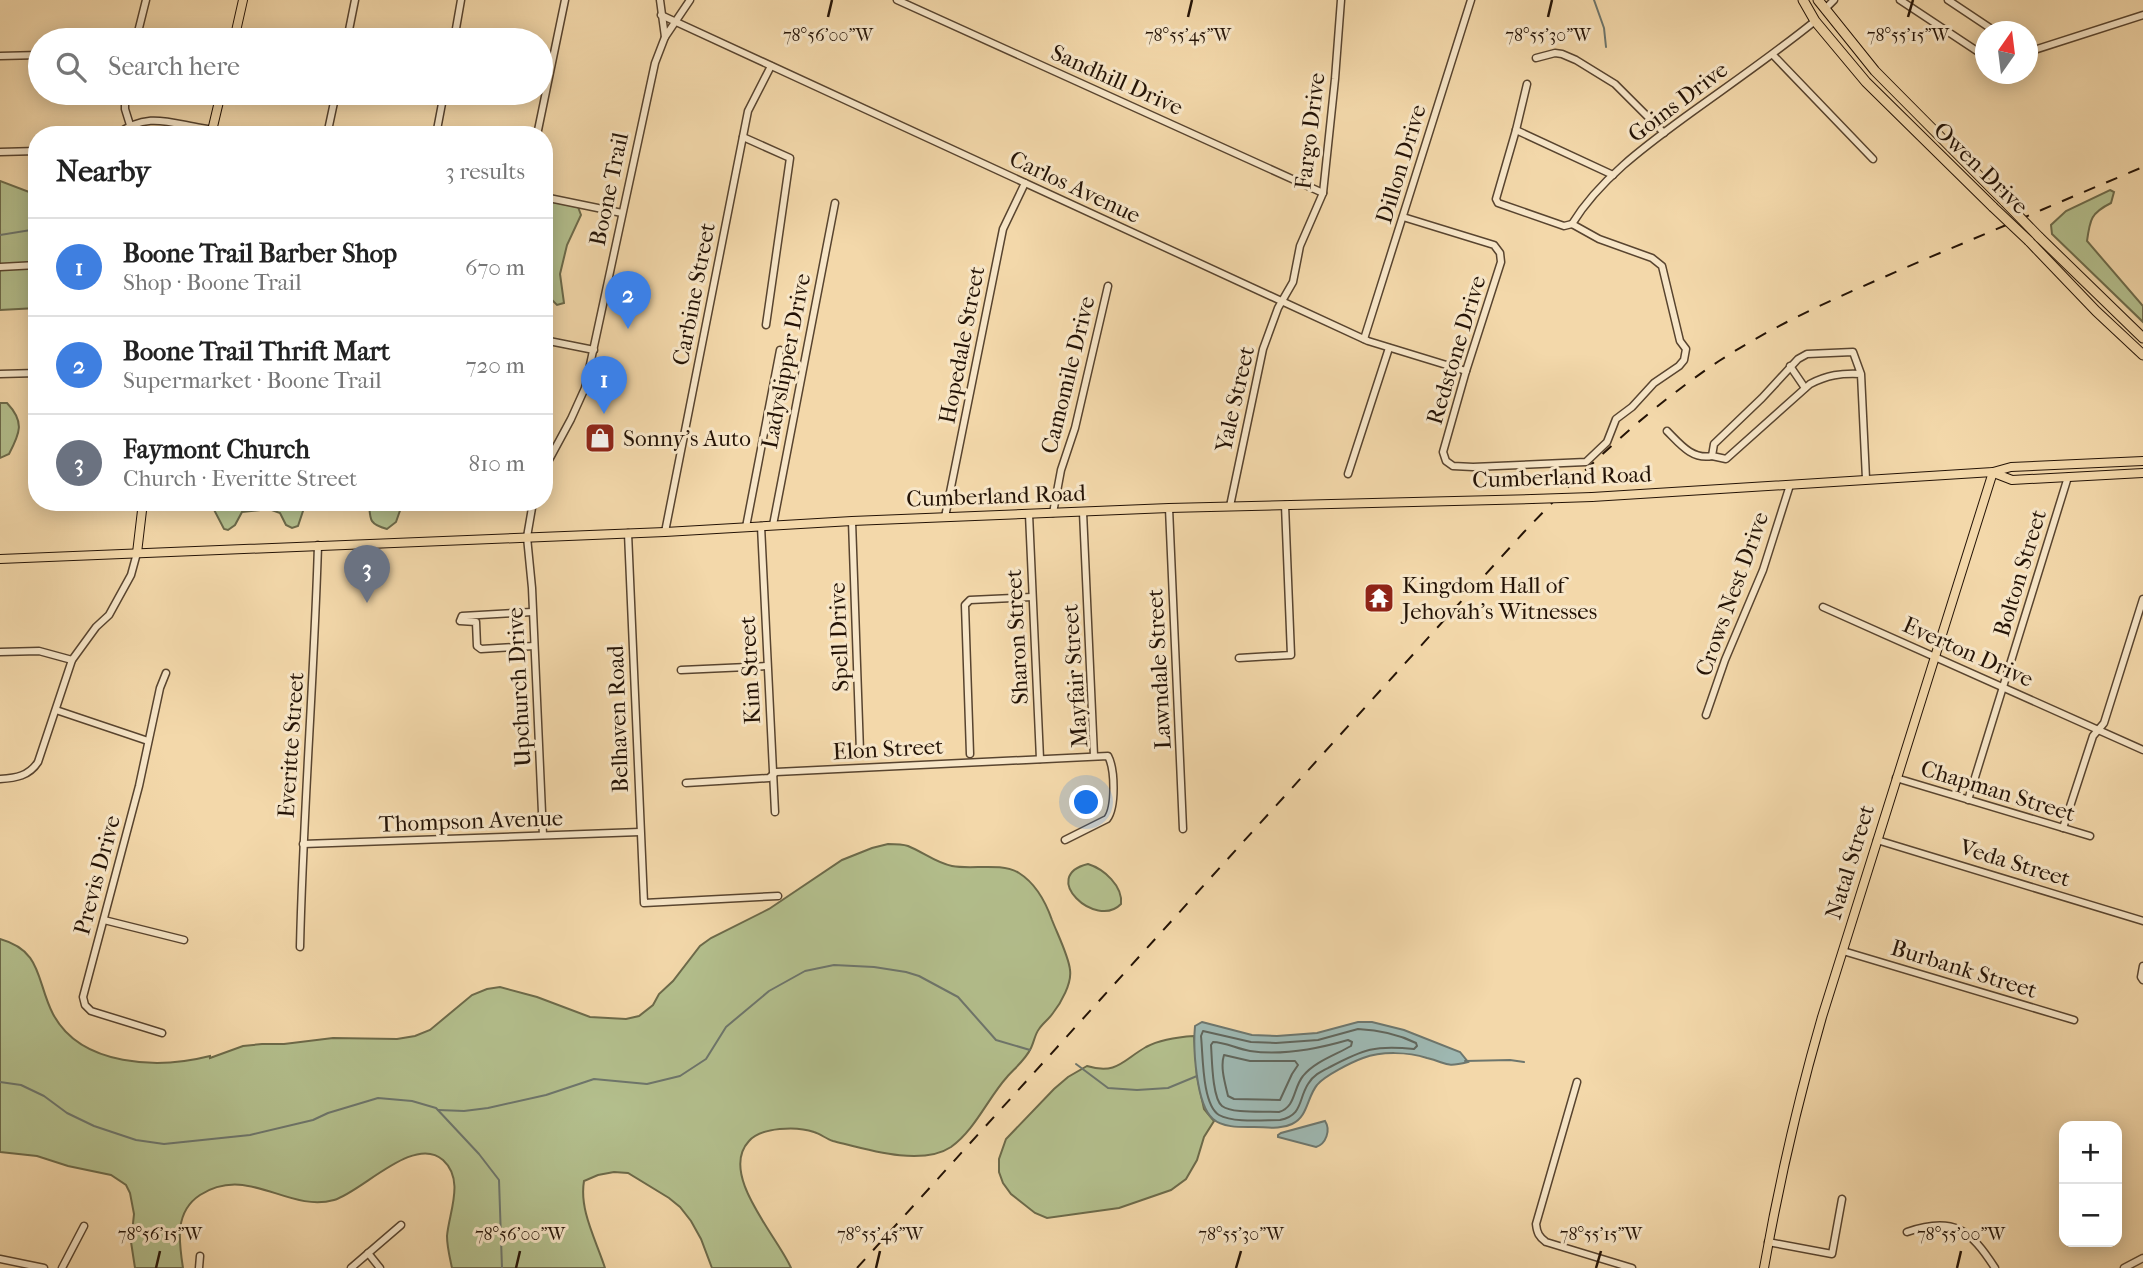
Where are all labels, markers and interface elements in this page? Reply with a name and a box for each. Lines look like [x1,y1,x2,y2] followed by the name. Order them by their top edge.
[1975,21,2038,84] north arrow
[783,25,874,46] text: 78°56'00"W
[1145,25,1232,46] text: 78°55'45"W
[1505,25,1592,46] text: 78°55'30"W
[1867,25,1951,46] text: 78°55'15"W
[28,28,553,105] search box
[1047,39,1187,121] street label: Sandhill Drive
[52,48,90,86] icon: search
[108,51,240,82] text: Search here
[1623,56,1733,148] street label: Goins Drive
[1289,71,1331,191] street label: Fargo Drive
[1370,101,1432,227] street label: Dillon Drive
[1928,116,2034,220] street label: Owen Drive
[584,129,634,248] street label: Boone Trail
[1005,145,1145,229] street label: Carlos Avenue
[56,154,151,189] text: Nearby
[445,158,525,185] text: 3 results
[667,220,721,368] street label: Carbine Street
[123,238,397,269] text: Boone Trail Barber Shop
[75,254,83,281] text: 1
[465,254,525,281] text: 670 m
[934,264,990,426] street label: Hopedale Street
[123,269,302,296] text: Shop · Boone Trail
[605,271,651,329] pin: 2
[756,271,816,451] street label: Ladyslipper Drive
[1421,272,1491,428] street label: Redstone Drive
[1035,293,1101,457] street label: Camomile Drive
[123,336,390,367] text: Boone Trail Thrift Mart
[1210,344,1260,455] street label: Yale Street
[73,352,85,379] text: 2
[465,352,525,379] text: 720 m
[581,356,627,414] pin: 1
[123,367,382,394] text: Supermarket · Boone Trail
[583,421,617,455] shop icon: Sonny's Auto
[623,425,751,452] place label: Sonny's Auto
[123,434,310,465] text: Faymont Church
[74,450,84,477] text: 3
[469,450,525,477] text: 810 m
[1472,460,1653,494] street label: Cumberland Road
[123,465,357,492] text: Church · Everitte Street
[906,479,1087,513] street label: Cumberland Road
[1988,506,2052,640] street label: Bolton Street
[1690,508,1774,680] street label: Crows Nest Drive
[344,545,390,603] pin: 3
[1000,569,1034,705] street label: Sharon Street
[1400,572,1597,625] place label: Kingdom Hall of Jehovah’s Witnesses
[1362,581,1396,615] temple icon: Kingdom Hall of Jehovah’s Witnesses
[824,582,854,692] street label: Spell Drive
[1141,588,1177,750] street label: Lawndale Street
[1057,603,1093,749] street label: Mayfair Street
[501,606,537,768] street label: Upchurch Drive
[1898,611,2038,693] street label: Everton Drive
[734,615,766,725] street label: Kim Street
[602,644,634,793] street label: Belhaven Road
[272,671,310,819] street label: Everitte Street
[832,733,944,765] street label: Elon Street
[1917,755,2079,827] street label: Chapman Street
[1069,785,1103,819] your location
[1820,801,1880,923] street label: Natal Street
[378,804,564,838] street label: Thompson Avenue
[68,812,126,938] street label: Previs Drive
[1956,833,2073,893] street label: Veda Street
[1888,934,2040,1004] street label: Burbank Street
[2059,1121,2122,1247] map controls
[2059,1121,2122,1184] button: +
[2059,1184,2122,1247] button: −
[118,1224,204,1245] text: 78°56'15"W
[475,1224,566,1245] text: 78°56'00"W
[837,1224,924,1245] text: 78°55'45"W
[1198,1224,1285,1245] text: 78°55'30"W
[1560,1224,1644,1245] text: 78°55'15"W
[1917,1224,2006,1245] text: 78°55'00"W

